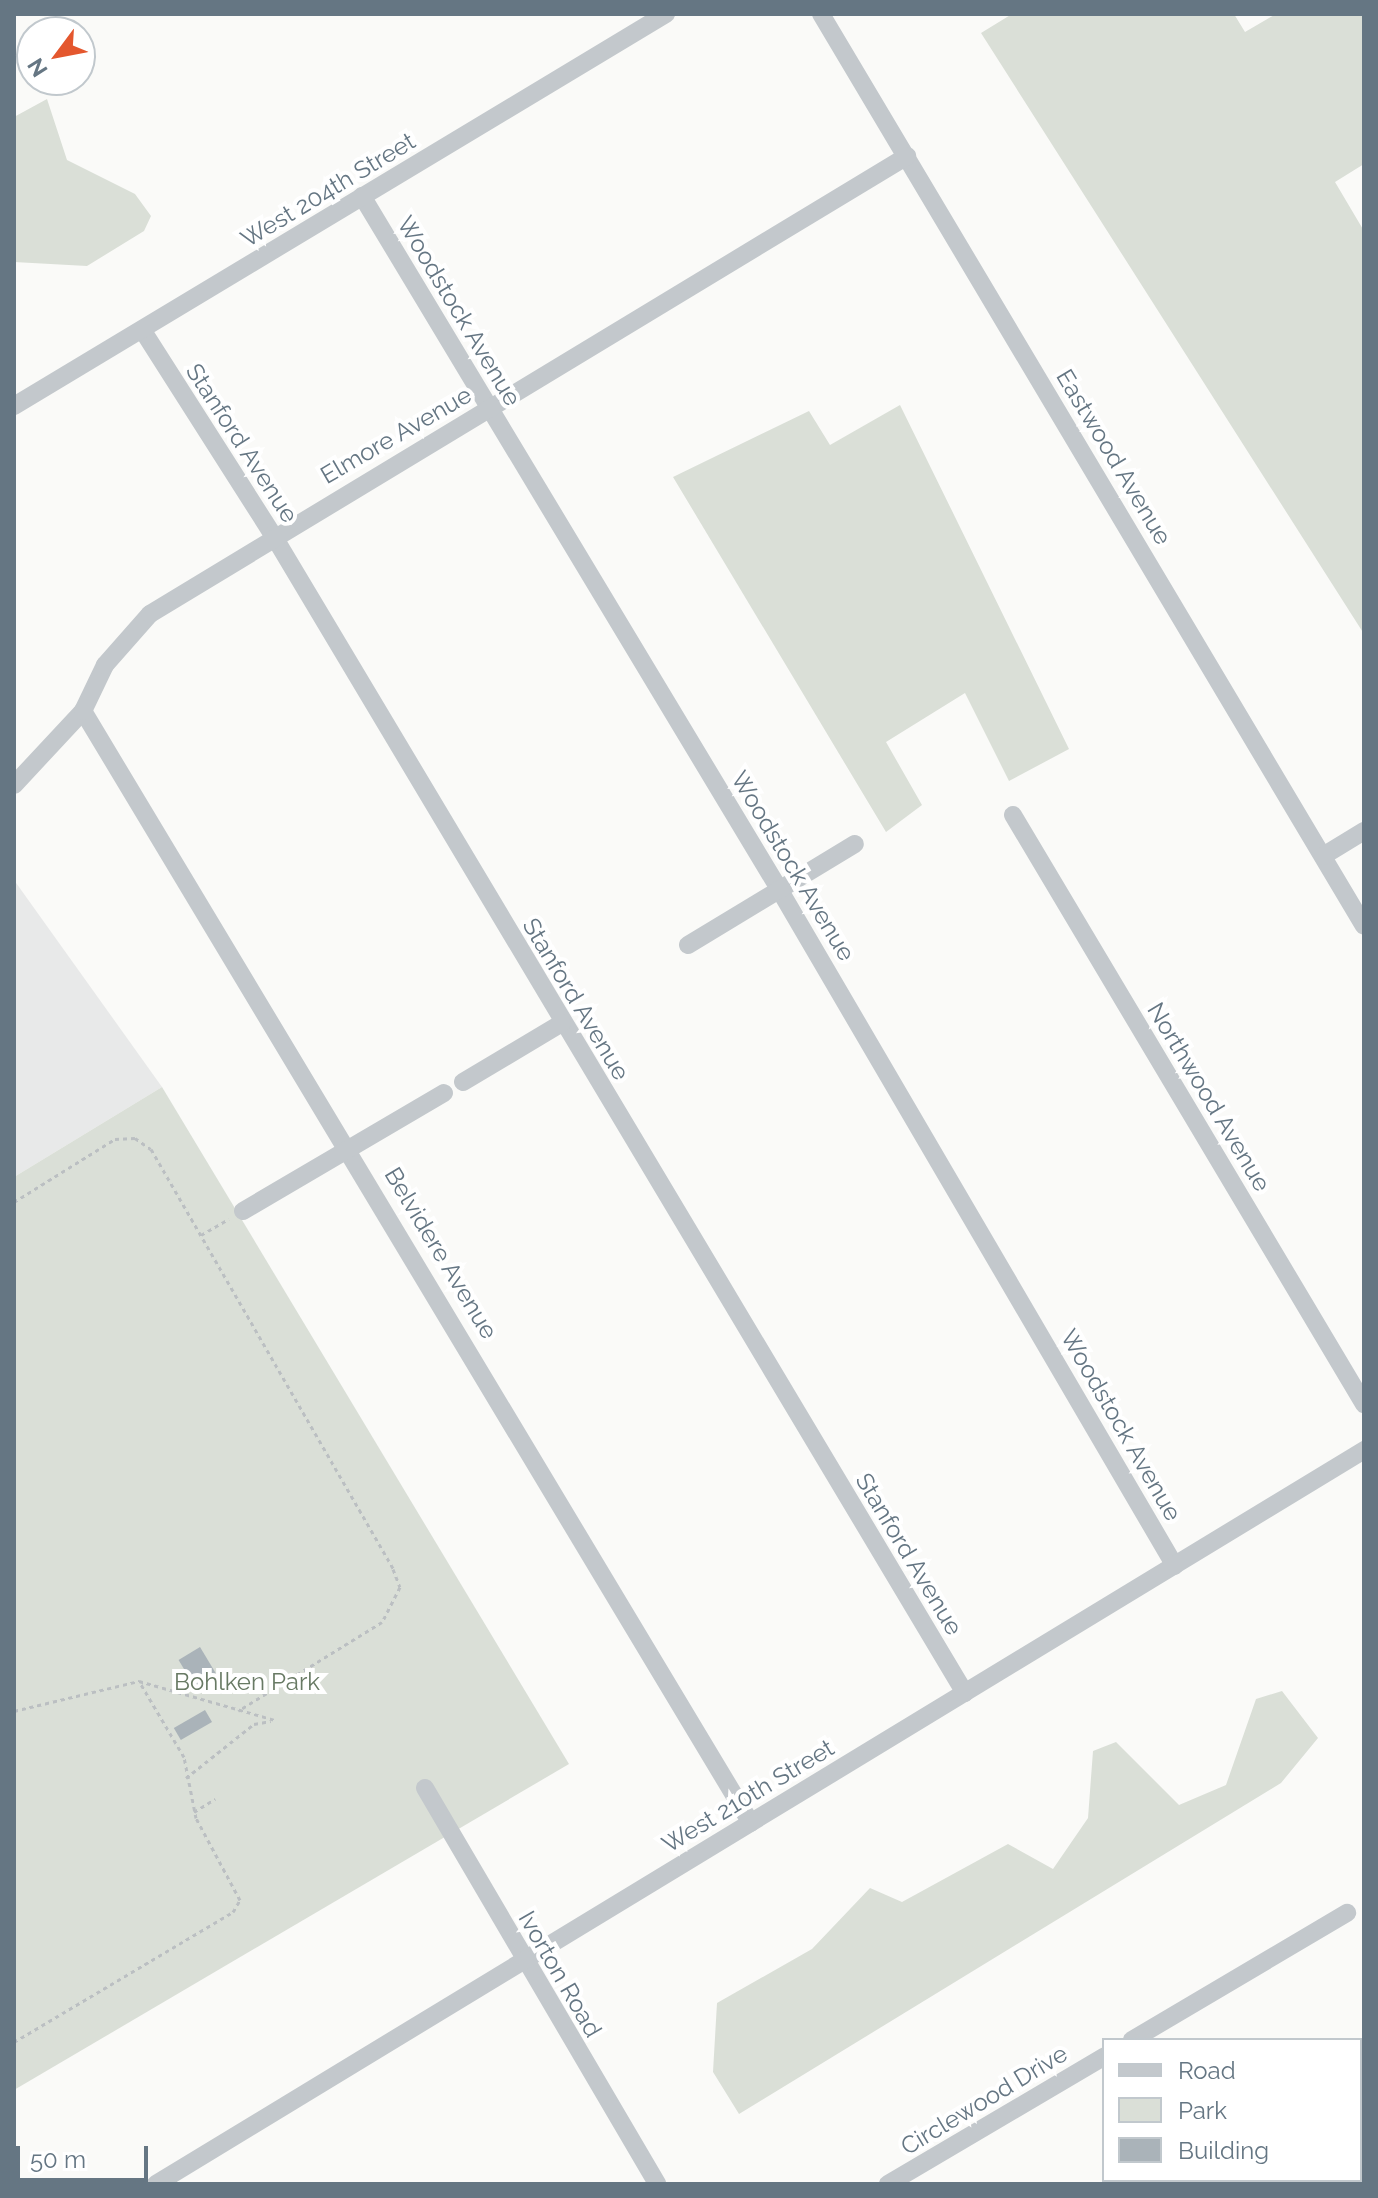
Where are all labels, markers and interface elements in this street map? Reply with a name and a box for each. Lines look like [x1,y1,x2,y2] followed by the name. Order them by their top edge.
[16,16,96,96] north arrow
[22,54,53,82] text: N
[236,127,420,253] street label: West 204th Street
[391,211,527,411] street label: Woodstock Avenue
[180,358,304,528] street label: Stanford Avenue
[1050,364,1178,550] street label: Eastwood Avenue
[315,380,477,490] street label: Elmore Avenue
[725,766,861,966] street label: Woodstock Avenue
[516,913,636,1085] street label: Stanford Avenue
[1141,997,1277,1197] street label: Northwood Avenue
[378,1162,504,1344] street label: Belvidere Avenue
[1054,1324,1188,1526] street label: Woodstock Avenue
[849,1468,969,1640] street label: Stanford Avenue
[174,1668,320,1696] park label: Bohlken Park
[657,1733,839,1859] street label: West 210th Street
[512,1906,608,2042] street label: Ivorton Road
[1102,2038,1362,2182] legend
[896,2039,1072,2161] street label: Circlewood Drive
[1178,2056,1236,2085] text: Road
[1178,2096,1227,2125] text: Park
[20,2130,152,2180] scale bar
[1178,2136,1269,2165] text: Building
[30,2145,86,2174] text: 50 m

